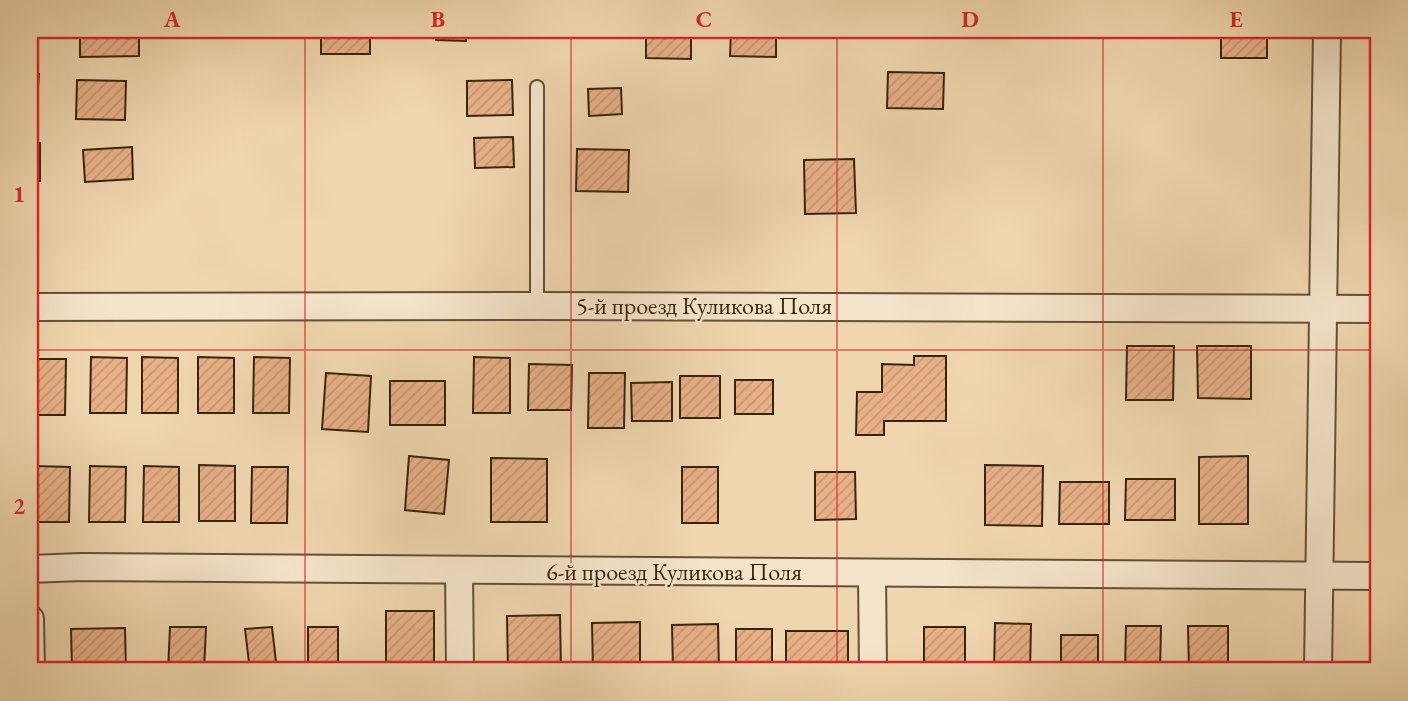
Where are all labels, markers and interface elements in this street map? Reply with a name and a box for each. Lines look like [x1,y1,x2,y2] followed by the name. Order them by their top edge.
[163,4,181,34] text: A
[431,4,445,34] text: B
[696,4,712,34] text: C
[961,4,979,34] text: D
[1229,4,1243,34] text: E
[13,179,25,209] text: 1
[576,290,832,321] street label: 5-й проезд Куликова Поля
[13,491,25,521] text: 2
[546,556,802,587] street label: 6-й проезд Куликова Поля

